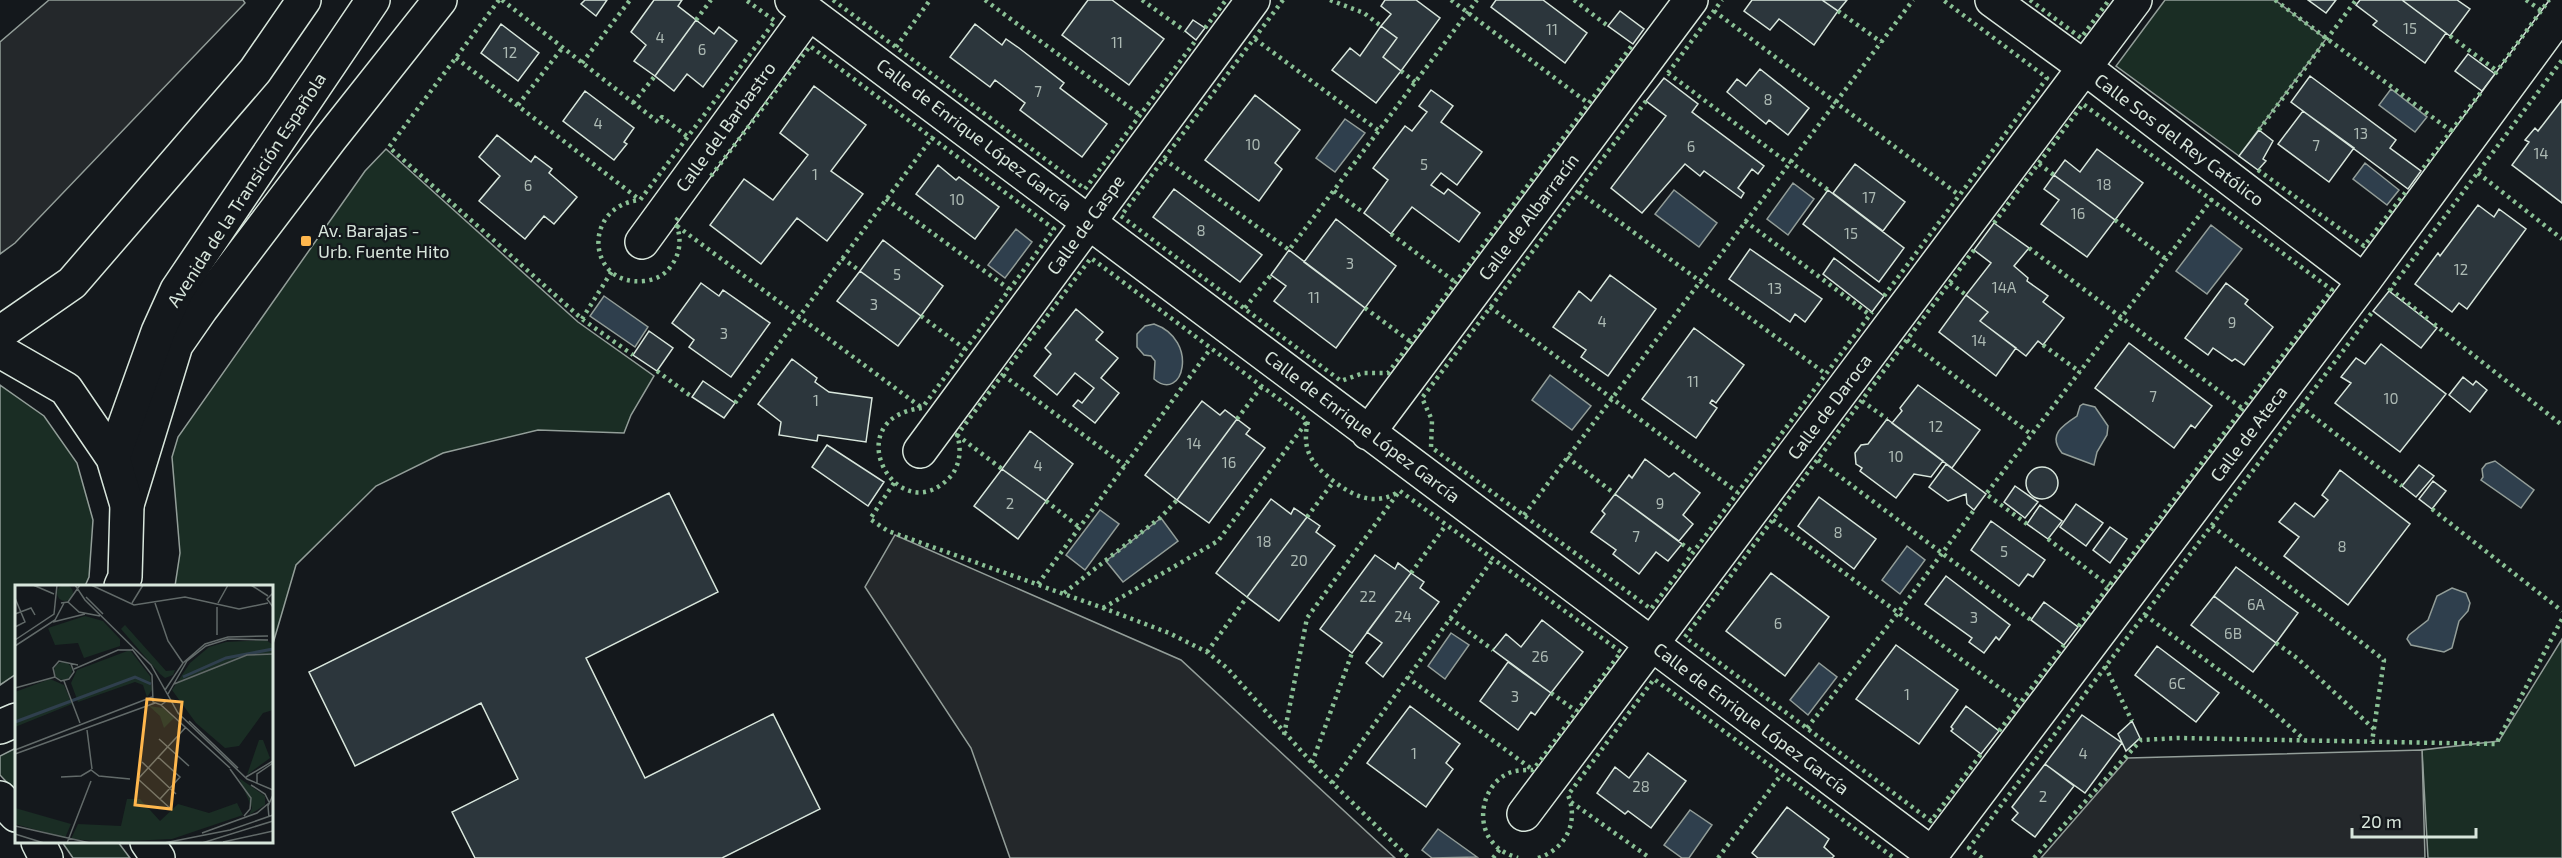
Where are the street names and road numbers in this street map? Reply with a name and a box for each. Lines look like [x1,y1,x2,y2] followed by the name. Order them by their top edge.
[873,53,1077,215] street label: Calle de Enrique López García
[671,57,780,196] street label: Calle del Barbastro
[162,68,330,311] street label: Avenida de la Transición Española
[2090,68,2269,210] street label: Calle Sos del Rey Católico
[1473,149,1583,284] street label: Calle de Albarracín
[1042,170,1129,279] street label: Calle de Caspe
[1261,345,1465,507] street label: Calle de Enrique López García
[1782,349,1876,463] street label: Calle de Daroca
[2205,381,2291,486] street label: Calle de Ateca
[1650,637,1854,799] street label: Calle de Enrique López García

